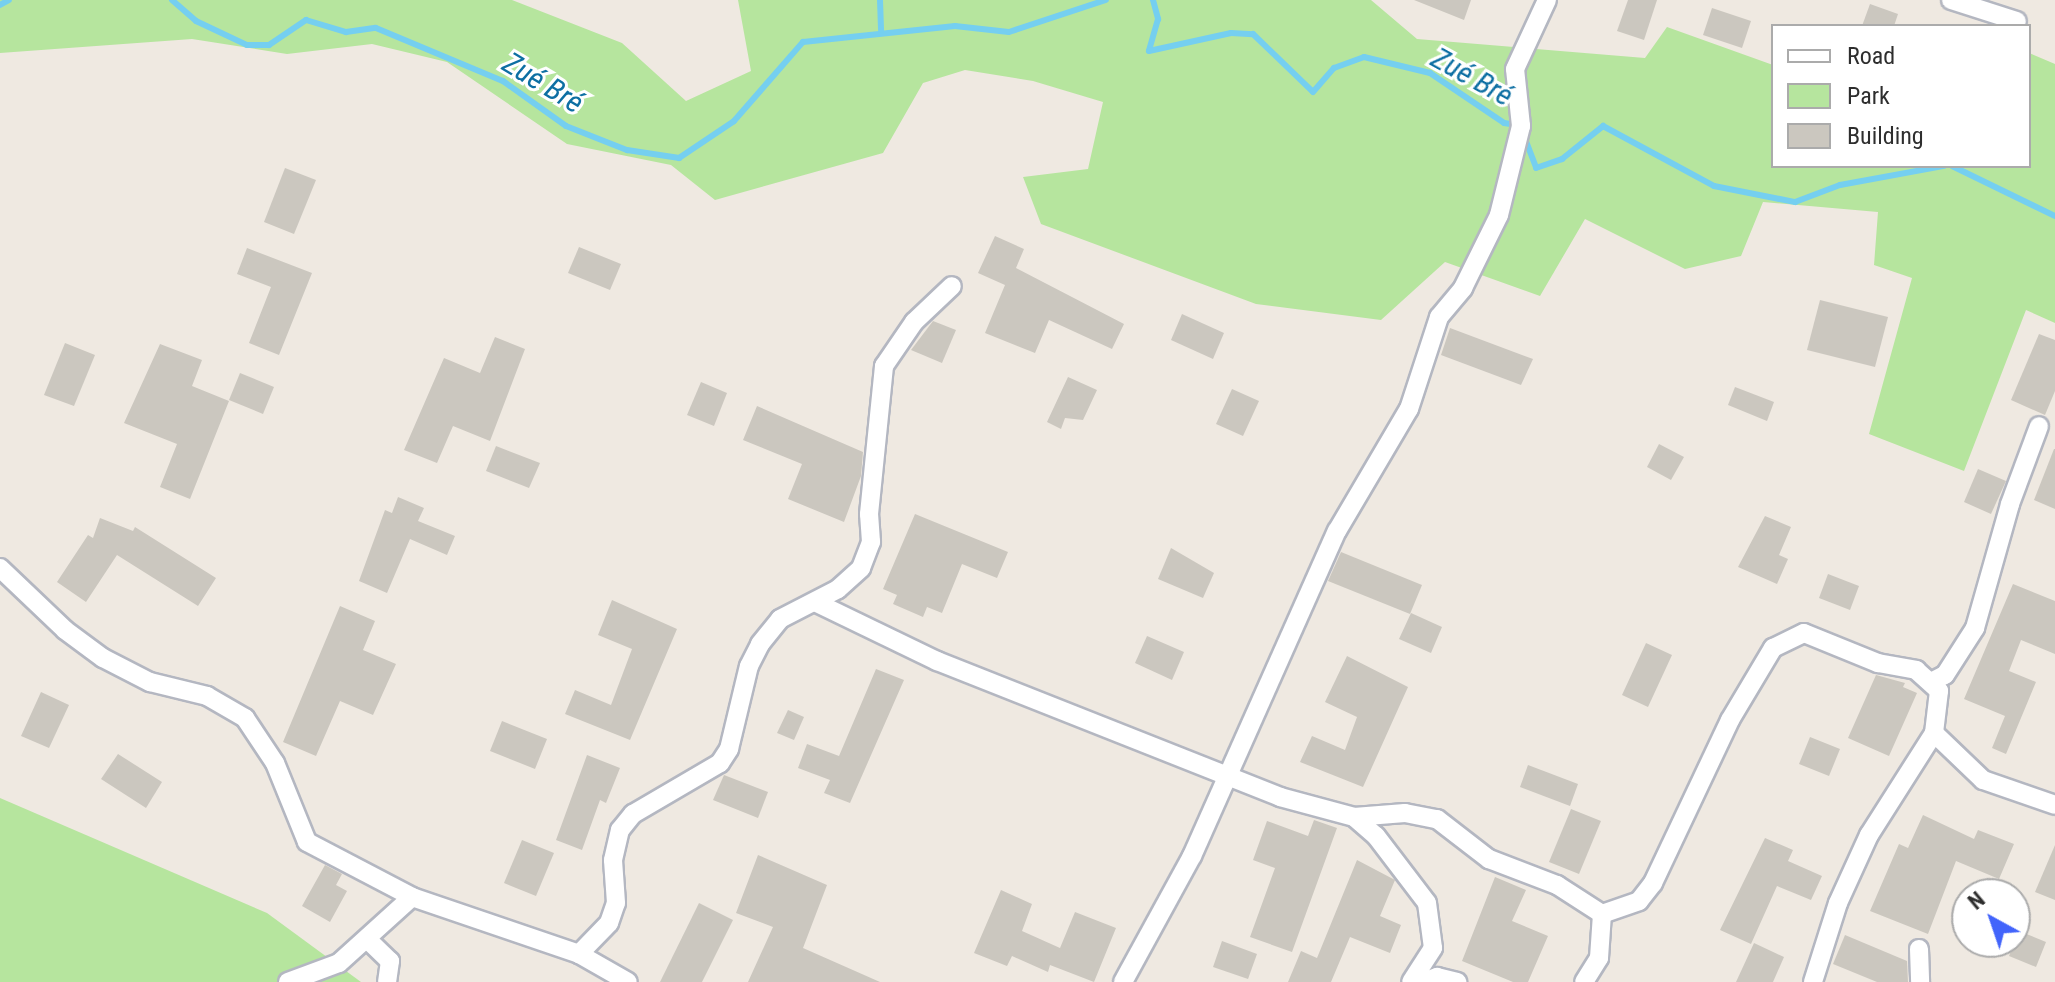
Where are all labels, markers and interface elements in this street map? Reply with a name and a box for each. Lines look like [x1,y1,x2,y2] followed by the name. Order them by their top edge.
[1771,24,2031,168] legend
[1425,40,1519,114] water label: Zué Bré
[1847,42,1895,70] text: Road
[496,45,590,121] water label: Zué Bré
[1847,82,1890,110] text: Park
[1847,122,1924,150] text: Building
[1951,878,2031,958] north arrow
[1963,887,1990,915] text: N

